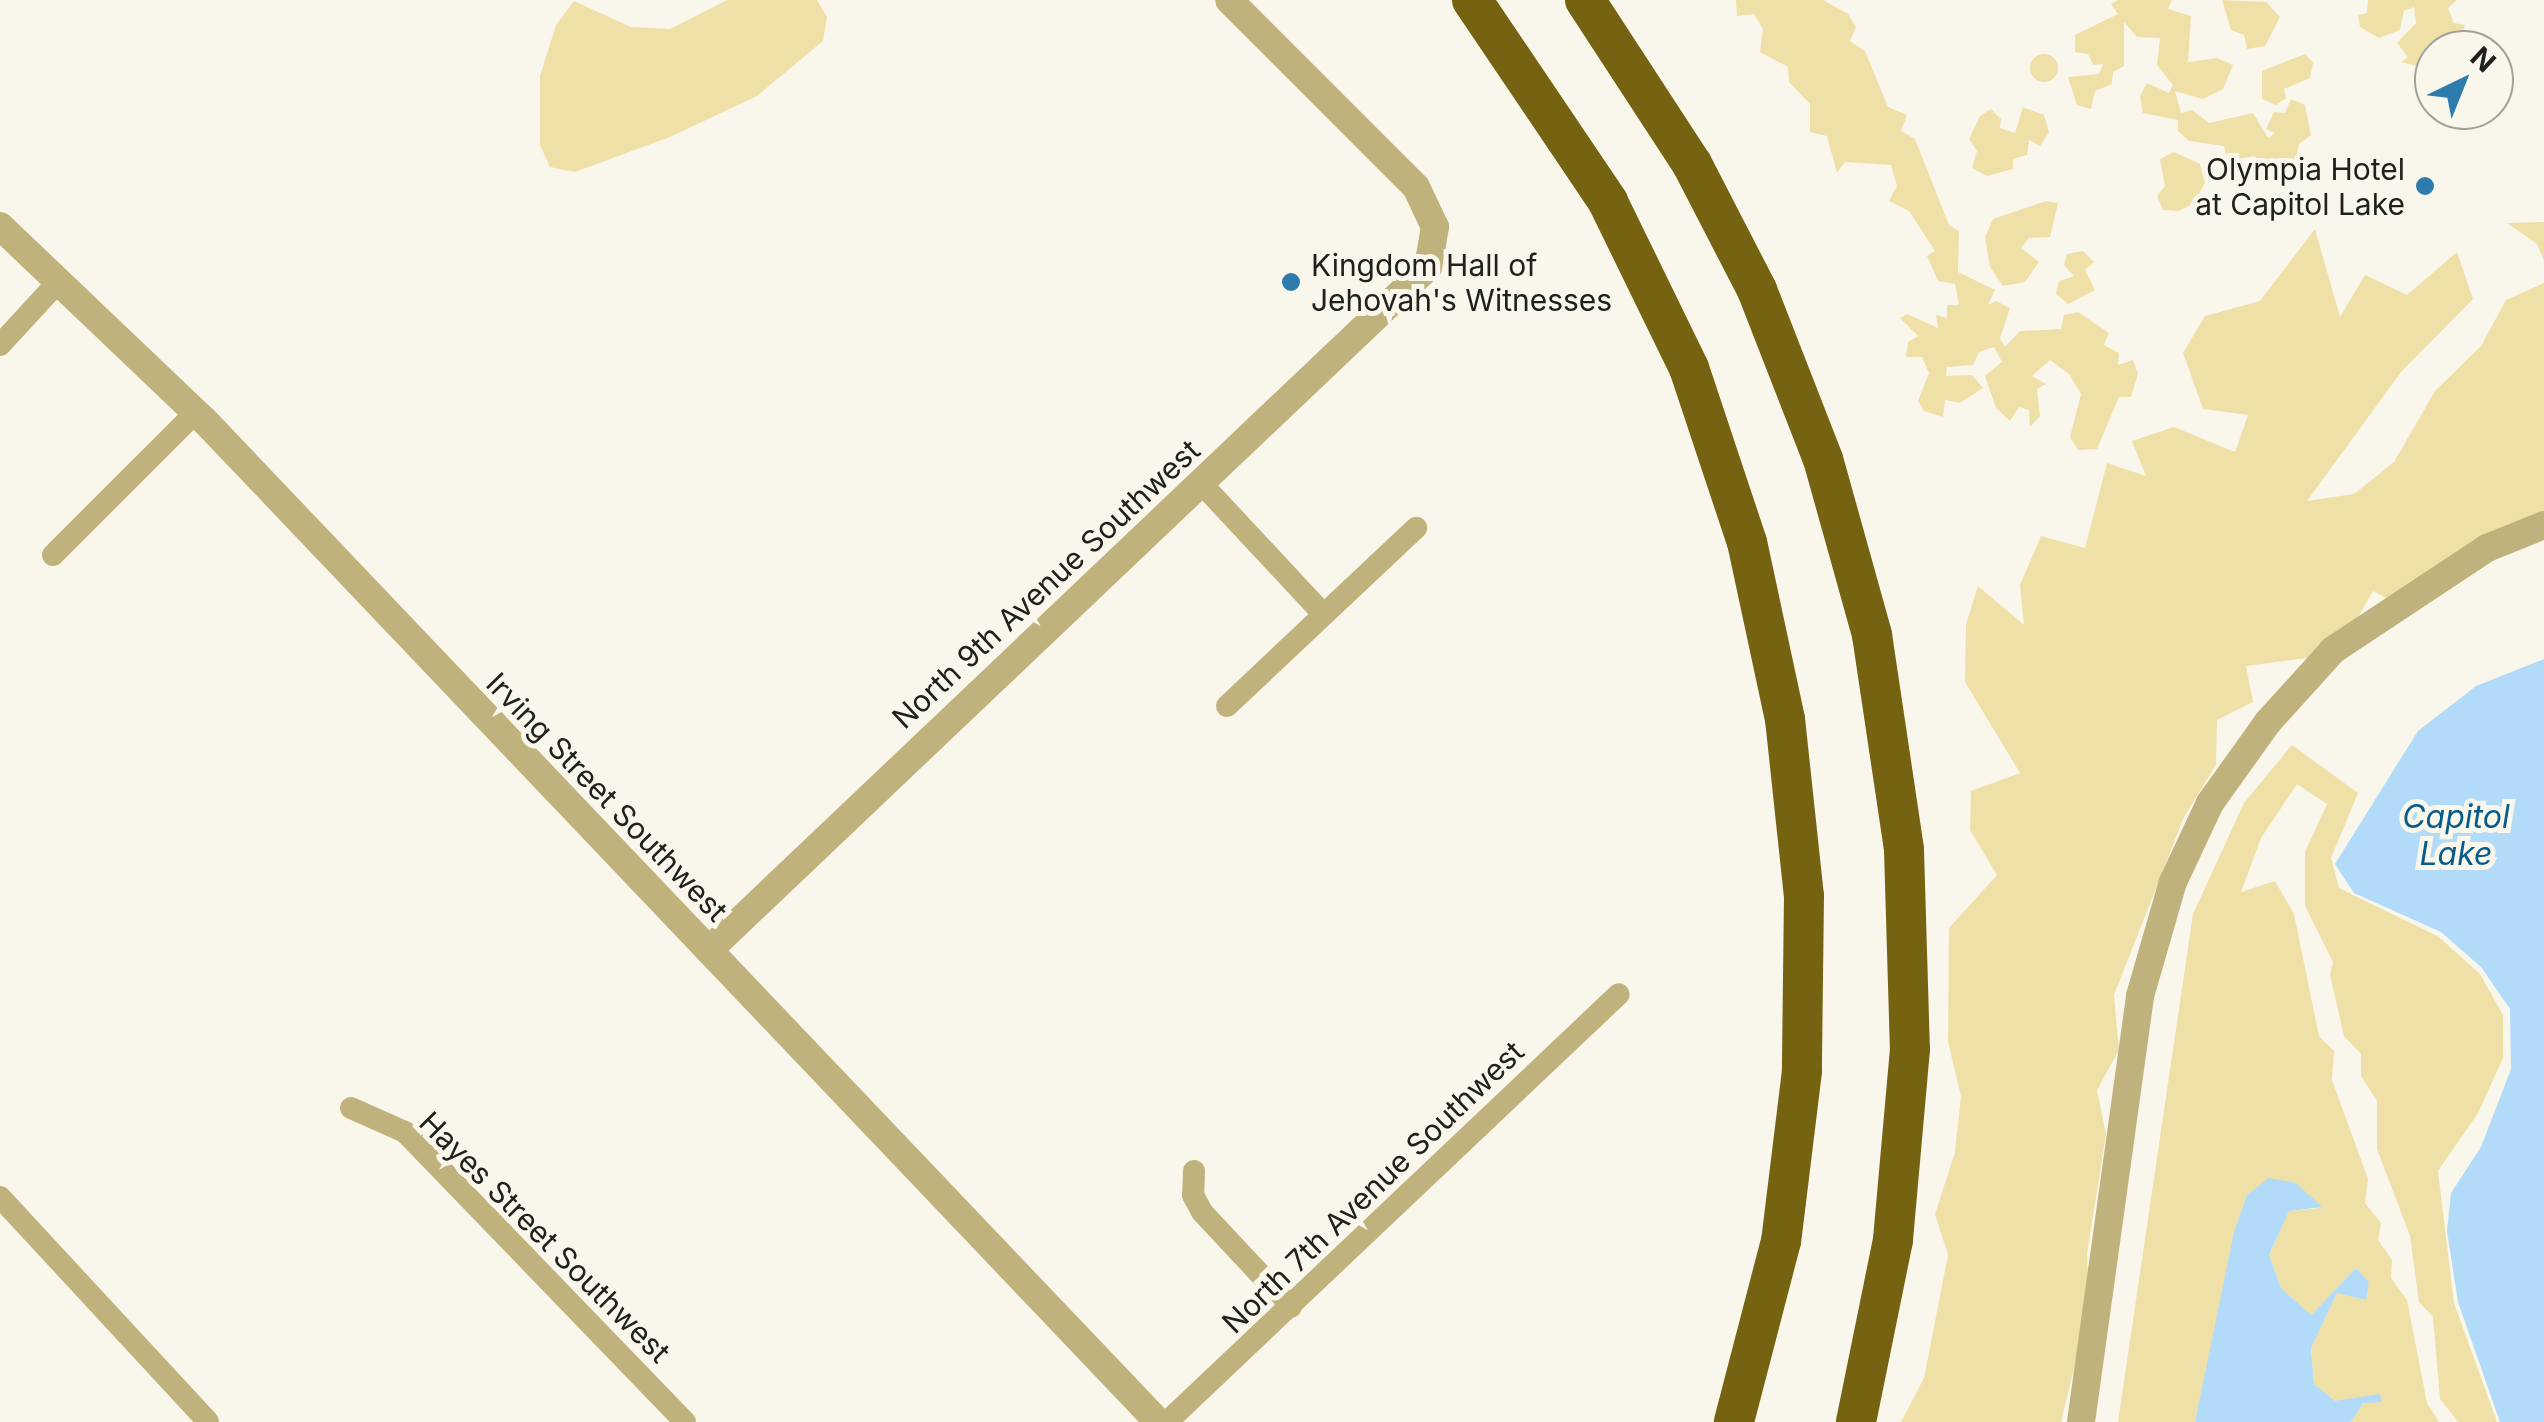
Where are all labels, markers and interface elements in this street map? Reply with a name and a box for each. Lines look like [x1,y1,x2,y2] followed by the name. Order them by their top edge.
[2414,30,2514,130] north arrow
[2464,40,2502,79] text: N
[2195,151,2405,222] place label: Olympia Hotel at Capitol Lake
[2414,175,2436,197] marker: Olympia Hotel at Capitol Lake
[1311,247,1612,318] place label: Kingdom Hall of Jehovah's Witnesses
[1280,271,1302,293] marker: Kingdom Hall of Jehovah's Witnesses
[885,432,1207,736] street label: North 9th Avenue Southwest
[479,665,735,929] street label: Irving Street Southwest
[2402,799,2510,874] water label: Capitol Lake
[1215,1033,1531,1341] street label: North 7th Avenue Southwest
[412,1104,678,1370] street label: Hayes Street Southwest

